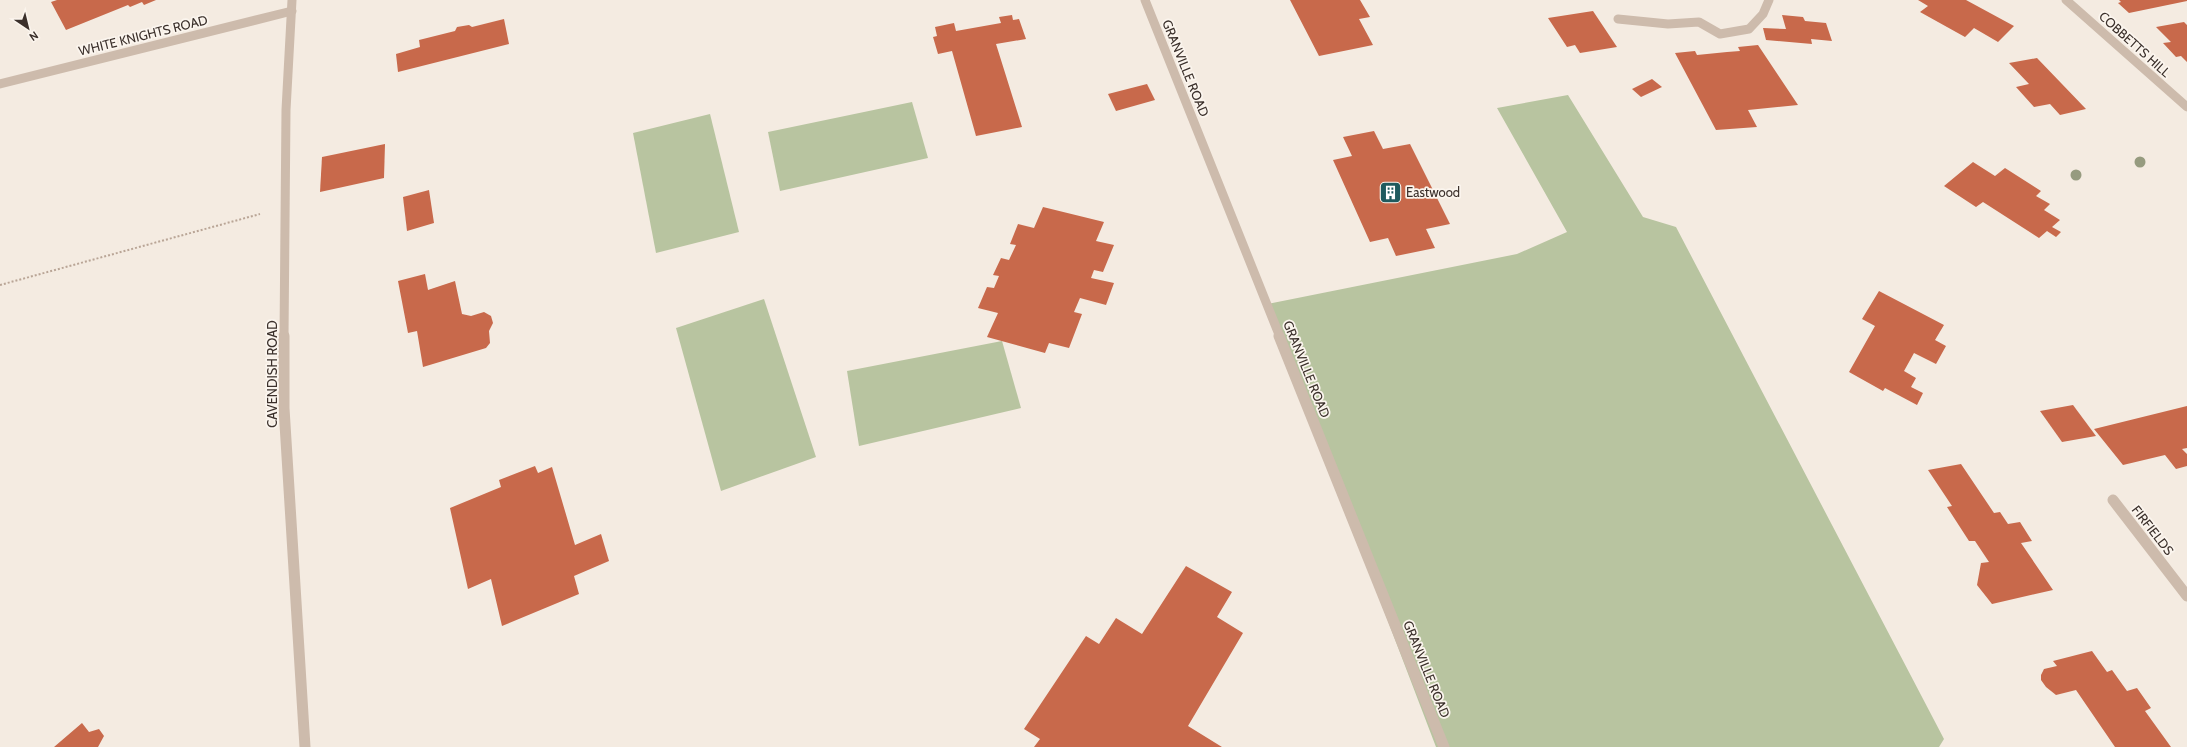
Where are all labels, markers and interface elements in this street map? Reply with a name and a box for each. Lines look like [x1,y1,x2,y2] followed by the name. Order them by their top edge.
[8,8,48,48] north arrow
[2096,8,2174,81] street label: COBBETTS HILL
[77,11,209,59] street label: WHITE KNIGHTS ROAD
[1159,17,1213,119] street label: GRANVILLE ROAD
[27,28,41,44] text: N
[1377,179,1403,205] building icon: Eastwood
[1406,184,1460,200] place label: Eastwood
[1280,318,1334,420] street label: GRANVILLE ROAD
[264,320,280,428] street label: CAVENDISH ROAD
[2129,502,2178,558] street label: FIRFIELDS
[1400,618,1454,720] street label: GRANVILLE ROAD

